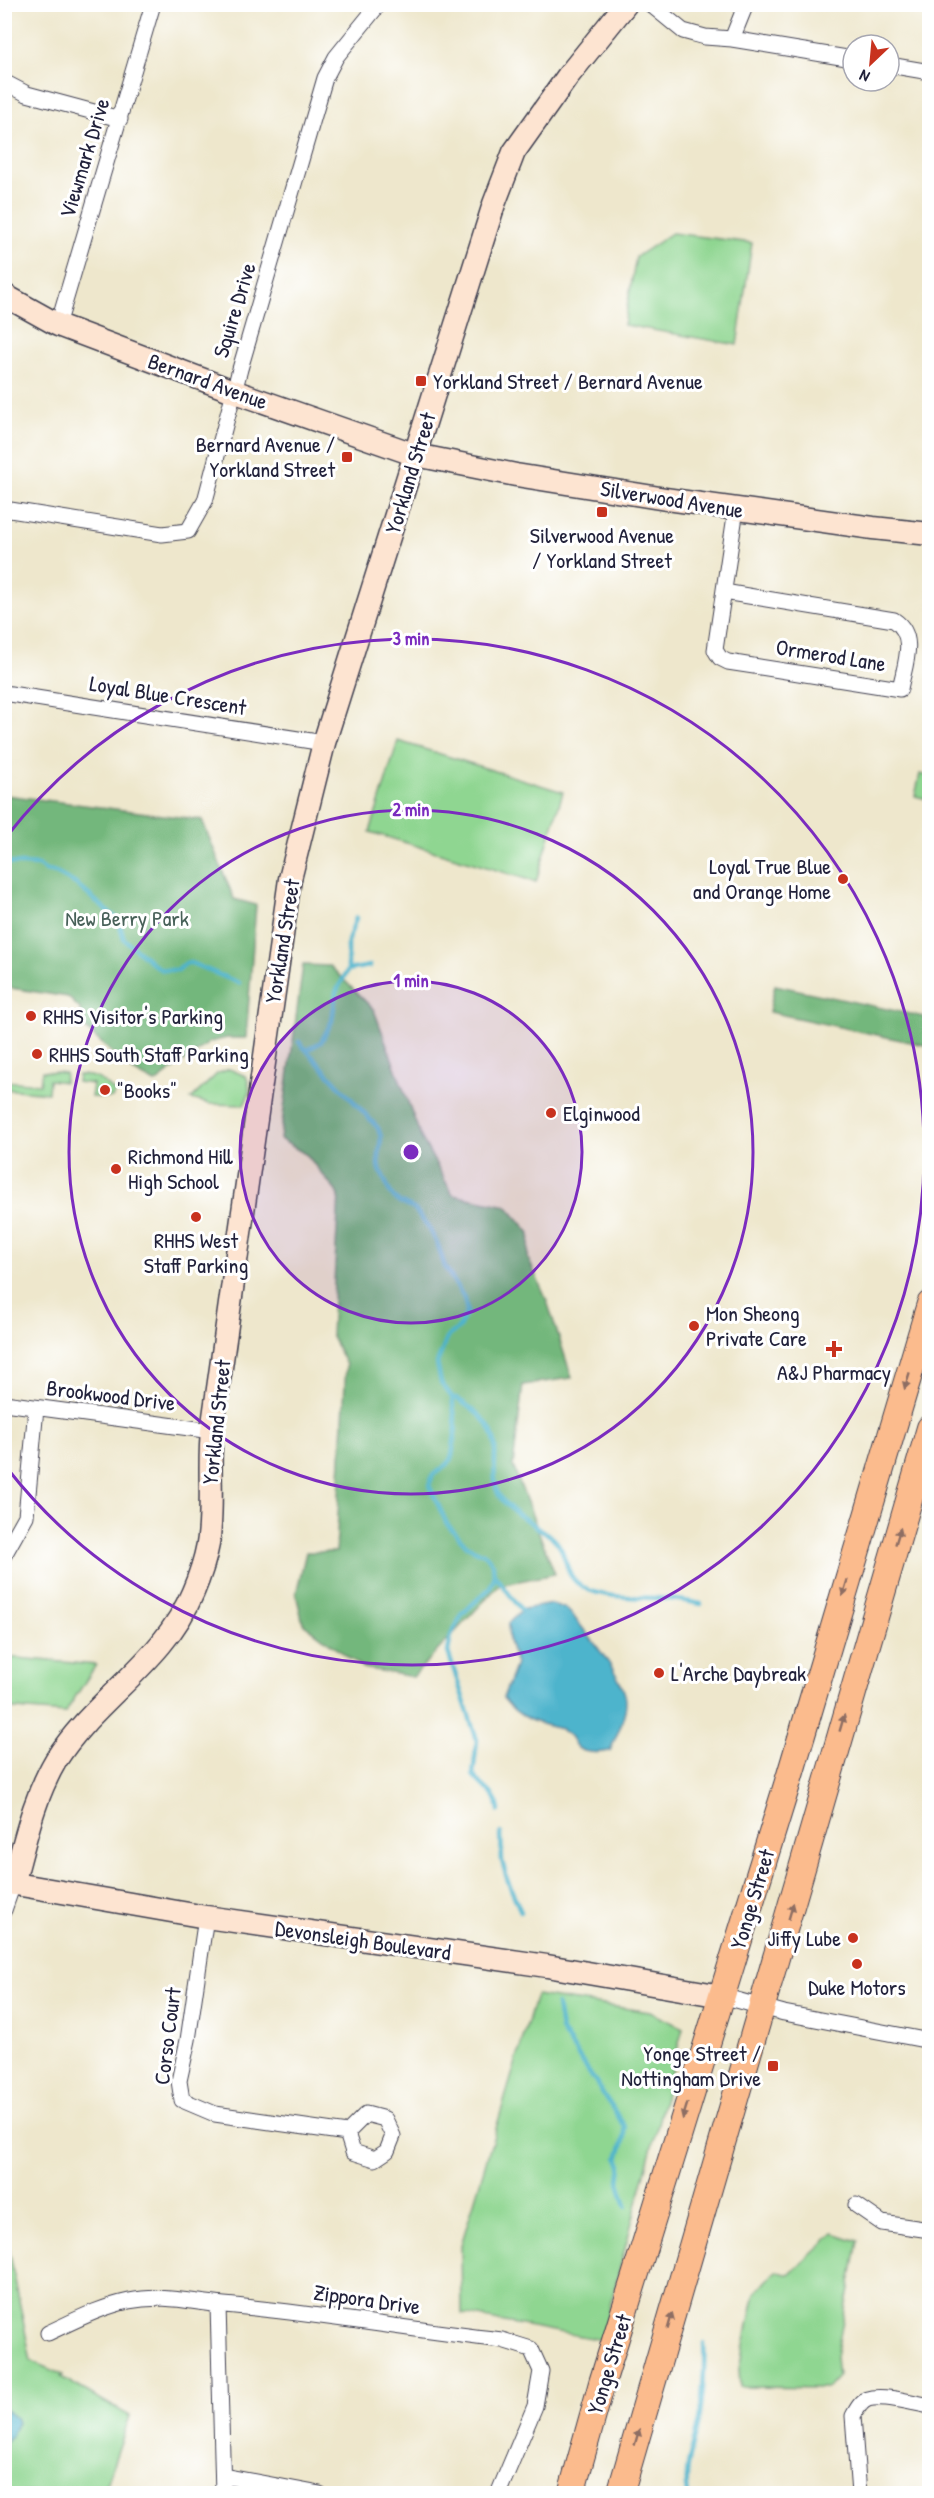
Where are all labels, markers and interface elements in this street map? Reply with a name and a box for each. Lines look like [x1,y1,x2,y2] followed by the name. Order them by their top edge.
[841,33,901,93] north arrow
[855,65,873,88] text: N
[52,94,117,222] street label: Viewmark Drive
[205,259,263,361] street label: Squire Drive
[144,346,272,417] street label: Bernard Avenue
[433,366,703,396] place label: Yorkland Street / Bernard Avenue
[414,374,428,388] marker: Yorkland Street / Bernard Avenue
[377,408,443,537] street label: Yorkland Street
[196,429,335,484] place label: Bernard Avenue / Yorkland Street
[340,450,354,464] marker: Bernard Avenue / Yorkland Street
[598,473,746,525] street label: Silverwood Avenue
[595,505,609,519] marker: Silverwood Avenue / Yorkland Street
[530,520,674,575] place label: Silverwood Avenue / Yorkland Street
[393,626,429,651] text: 3 min
[774,632,888,679] street label: Ormerod Lane
[88,668,249,722] street label: Loyal Blue Crescent
[393,797,429,822] text: 2 min
[693,851,831,906] place label: Loyal True Blue and Orange Home
[836,872,850,886] marker: Loyal True Blue and Orange Home
[257,876,307,1005] street label: Yorkland Street
[65,903,189,933] park label: New Berry Park
[393,968,429,993] text: 1 min
[43,1001,223,1031] place label: RHHS Visitor's Parking
[24,1009,38,1023] marker: RHHS Visitor's Parking
[49,1039,249,1069] place label: RHHS South Staff Parking
[30,1047,44,1061] marker: RHHS South Staff Parking
[117,1075,177,1105] place label: "Books"
[98,1083,112,1097] marker: "Books"
[563,1098,640,1128] place label: Elginwood
[544,1106,558,1120] marker: Elginwood
[128,1141,233,1196] place label: Richmond Hill High School
[401,1142,421,1162] centre of rings
[109,1162,123,1176] marker: Richmond Hill High School
[189,1210,203,1224] marker: RHHS West Staff Parking
[144,1225,248,1280] place label: RHHS West Staff Parking
[706,1298,807,1353] place label: Mon Sheong Private Care
[687,1319,701,1333] marker: Mon Sheong Private Care
[827,1342,841,1356] marker: A&J Pharmacy
[777,1357,891,1387] place label: A&J Pharmacy
[195,1358,238,1486] street label: Yorkland Street
[45,1372,177,1418] street label: Brookwood Drive
[902,1372,911,1390] one-way arrow
[894,1527,903,1545] one-way arrow
[840,1579,849,1597] one-way arrow
[671,1658,806,1688] place label: L'Arche Daybreak
[652,1666,666,1680] marker: L'Arche Daybreak
[838,1714,847,1732] one-way arrow
[723,1845,782,1953] street label: Yonge Street
[787,1902,796,1920] one-way arrow
[273,1913,453,1967] street label: Devonsleigh Boulevard
[767,1923,841,1953] place label: Jiffy Lube
[846,1931,860,1945] marker: Jiffy Lube
[850,1957,864,1971] marker: Duke Motors
[808,1972,906,2002] place label: Duke Motors
[146,1985,188,2086] street label: Corso Court
[621,2038,761,2093] place label: Yonge Street / Nottingham Drive
[766,2059,780,2073] marker: Yonge Street / Nottingham Drive
[680,2103,689,2121] one-way arrow
[312,2277,422,2321] street label: Zippora Drive
[580,2310,639,2418] street label: Yonge Street
[666,2312,675,2330] one-way arrow
[632,2428,642,2446] one-way arrow

